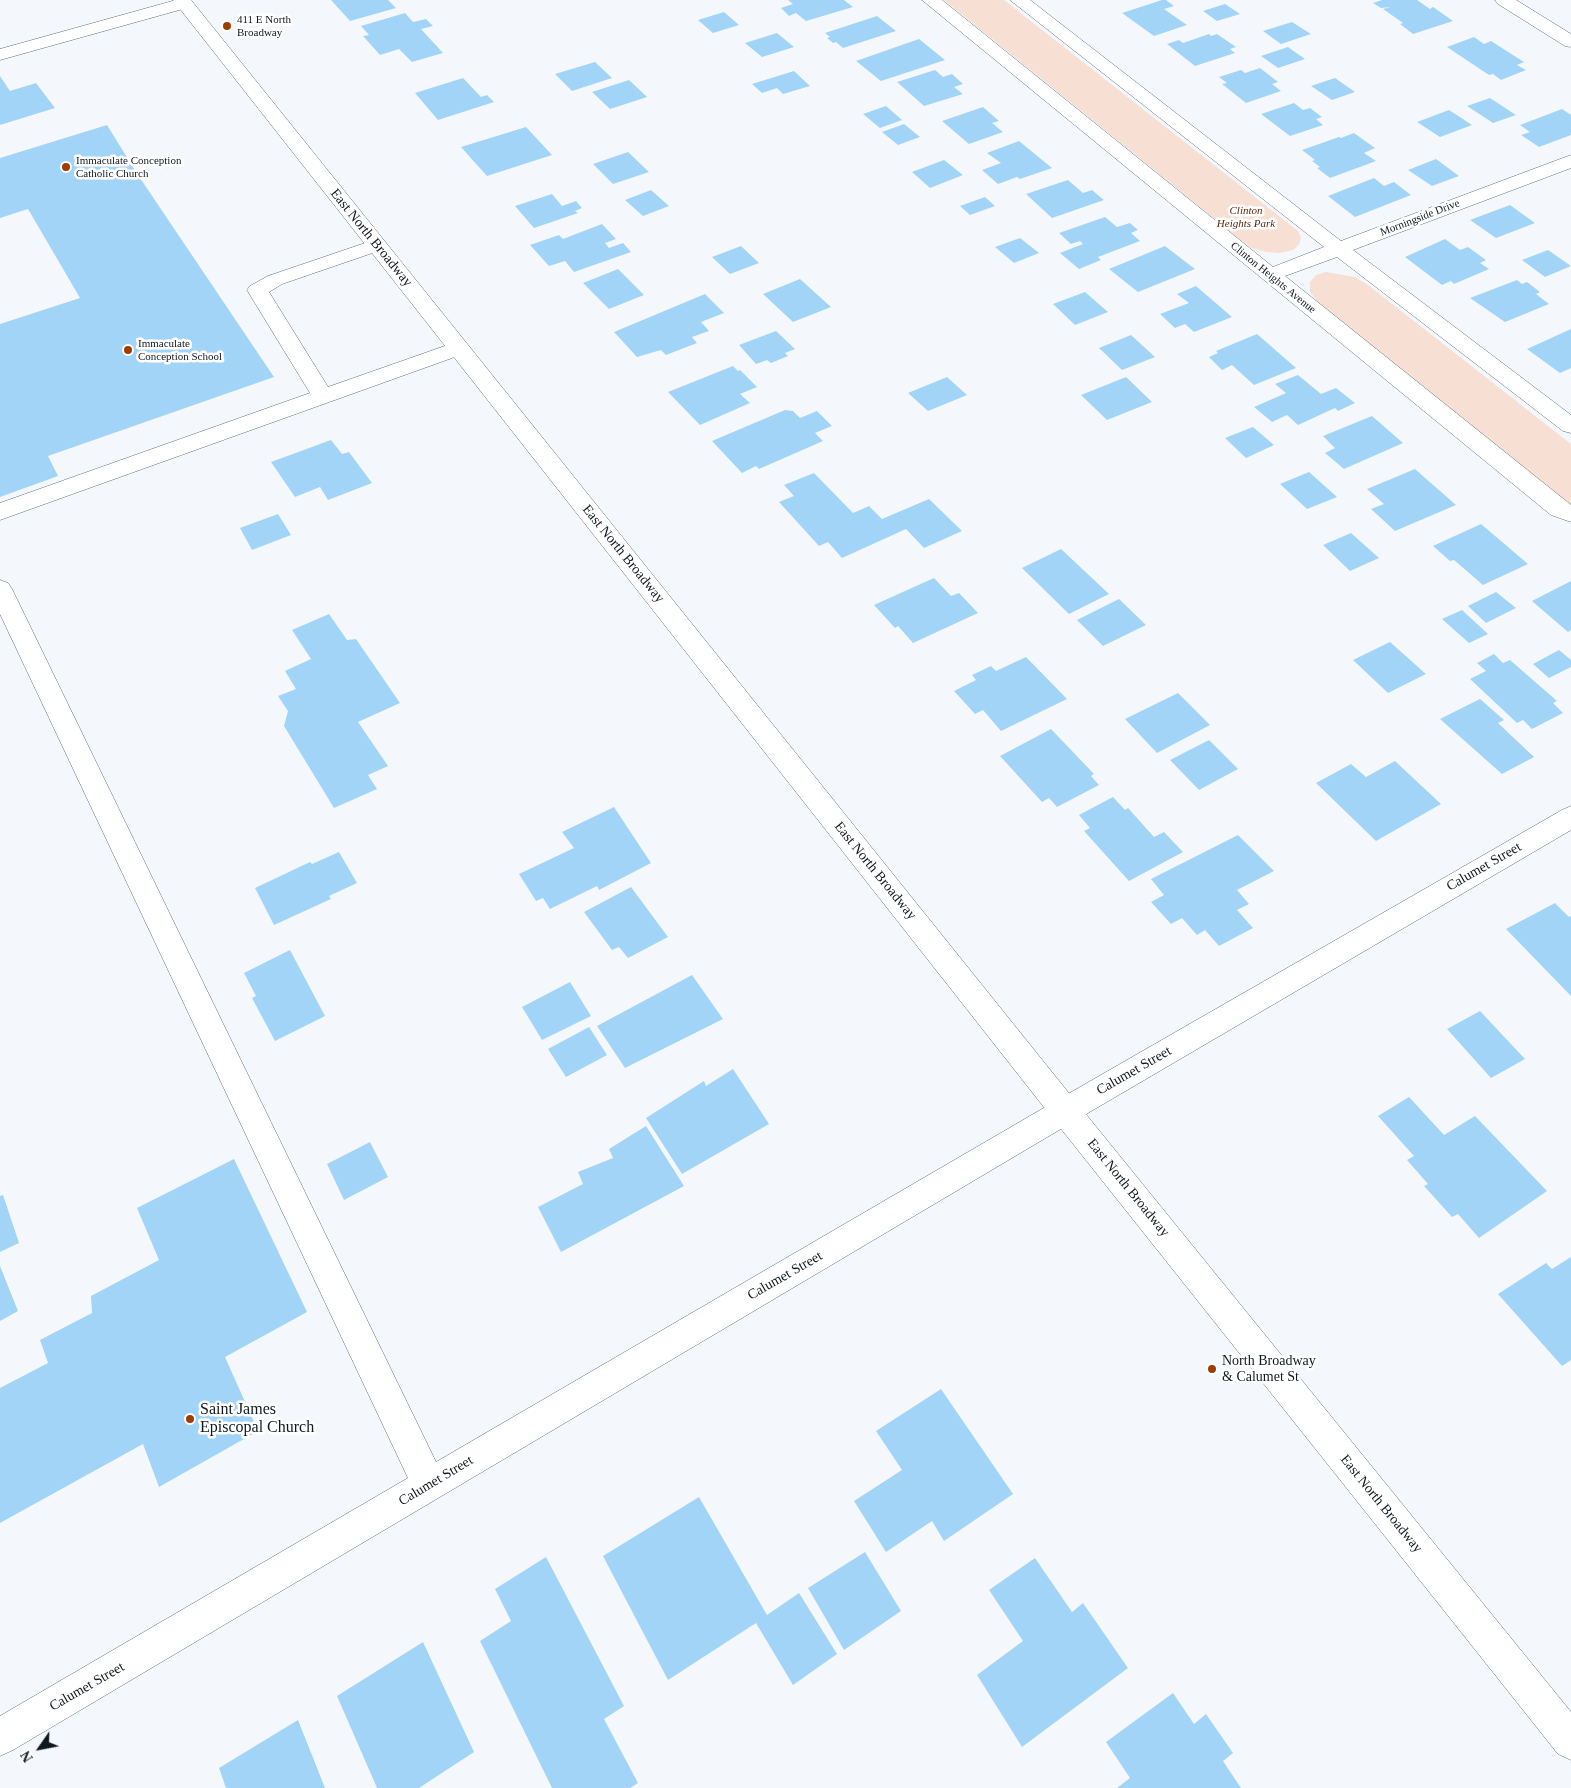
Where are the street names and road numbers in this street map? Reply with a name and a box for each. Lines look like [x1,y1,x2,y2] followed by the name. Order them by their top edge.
[326,186,416,290] street label: East North Broadway
[1378,197,1462,239] street label: Morningside Drive
[1228,239,1318,317] street label: Clinton Heights Avenue
[578,502,668,606] street label: East North Broadway
[830,819,920,923] street label: East North Broadway
[1444,839,1524,895] street label: Calumet Street
[1094,1043,1174,1099] street label: Calumet Street
[1083,1136,1173,1240] street label: East North Broadway
[745,1248,825,1304] street label: Calumet Street
[396,1452,476,1510] street label: Calumet Street
[1336,1452,1426,1556] street label: East North Broadway
[47,1659,127,1715] street label: Calumet Street

